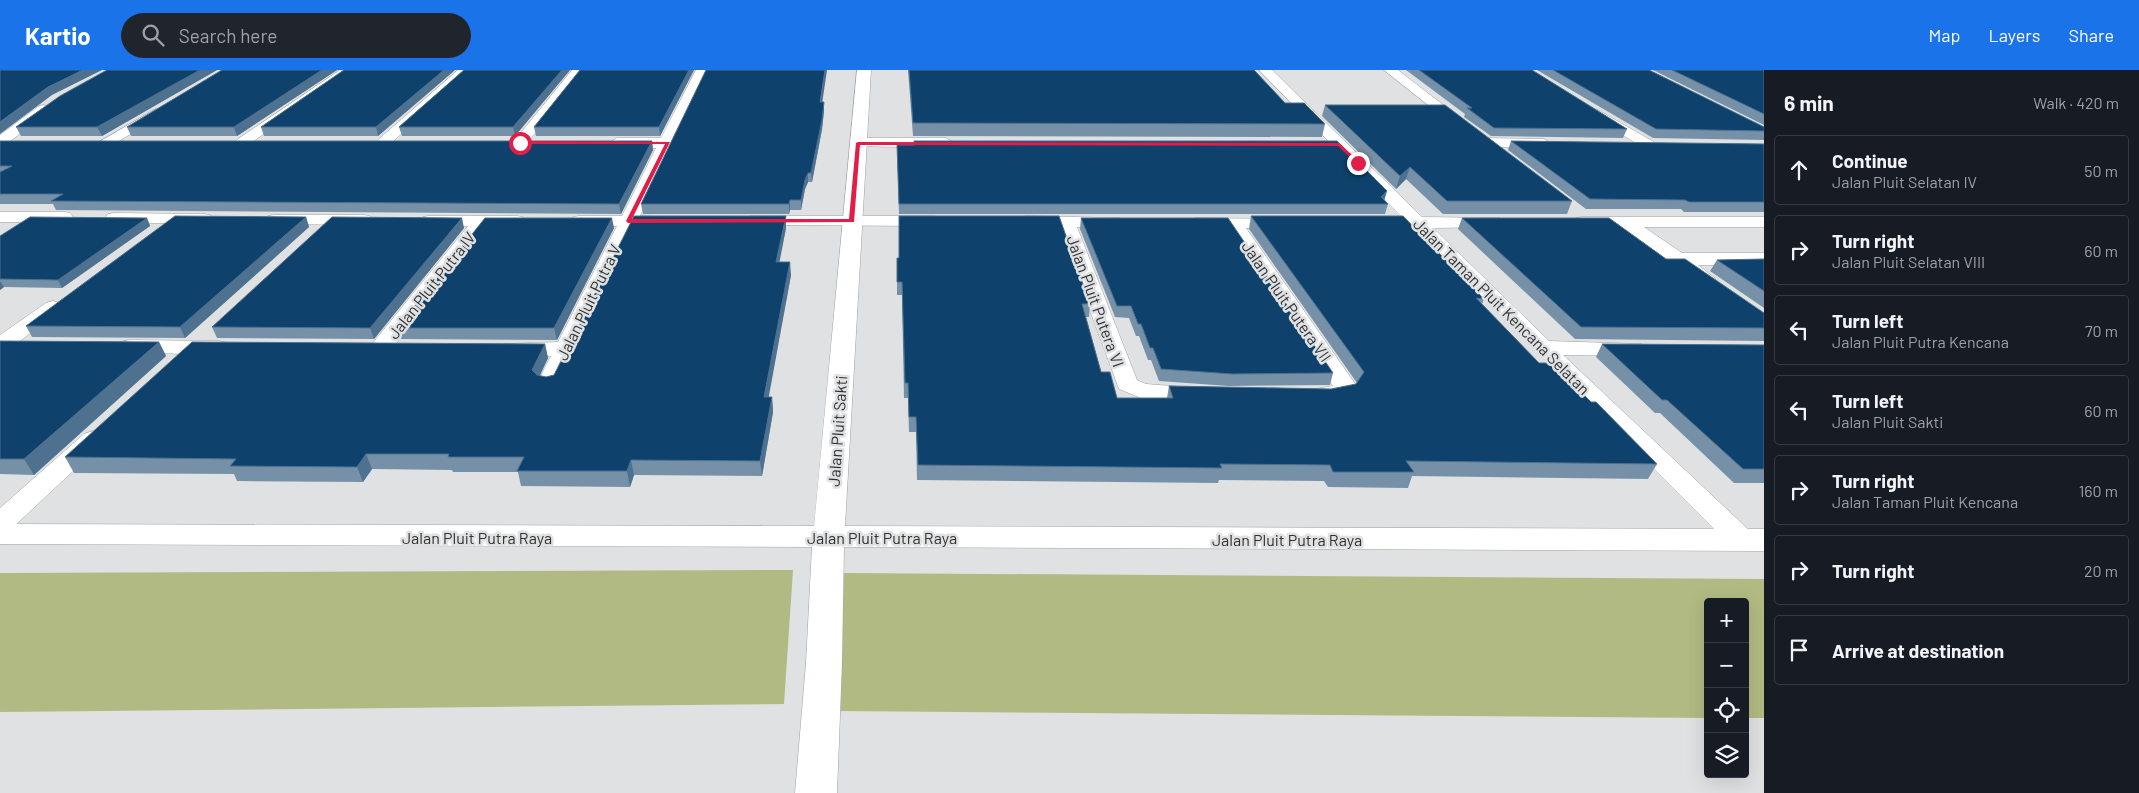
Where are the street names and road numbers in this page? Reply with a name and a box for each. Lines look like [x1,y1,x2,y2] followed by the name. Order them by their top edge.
[1410,214,1594,398] street label: Jalan Taman Pluit Kencana Selatan
[383,228,479,342] street label: Jalan Pluit Putra IV
[1063,233,1129,369] street label: Jalan Pluit Putera VI
[1238,237,1336,365] street label: Jalan Pluit Putera VII
[552,241,624,363] street label: Jalan Pluit Putra V
[824,375,850,487] street label: Jalan Pluit Sakti
[402,528,552,547] street label: Jalan Pluit Putra Raya
[807,528,957,547] street label: Jalan Pluit Putra Raya
[1212,530,1362,549] street label: Jalan Pluit Putra Raya

